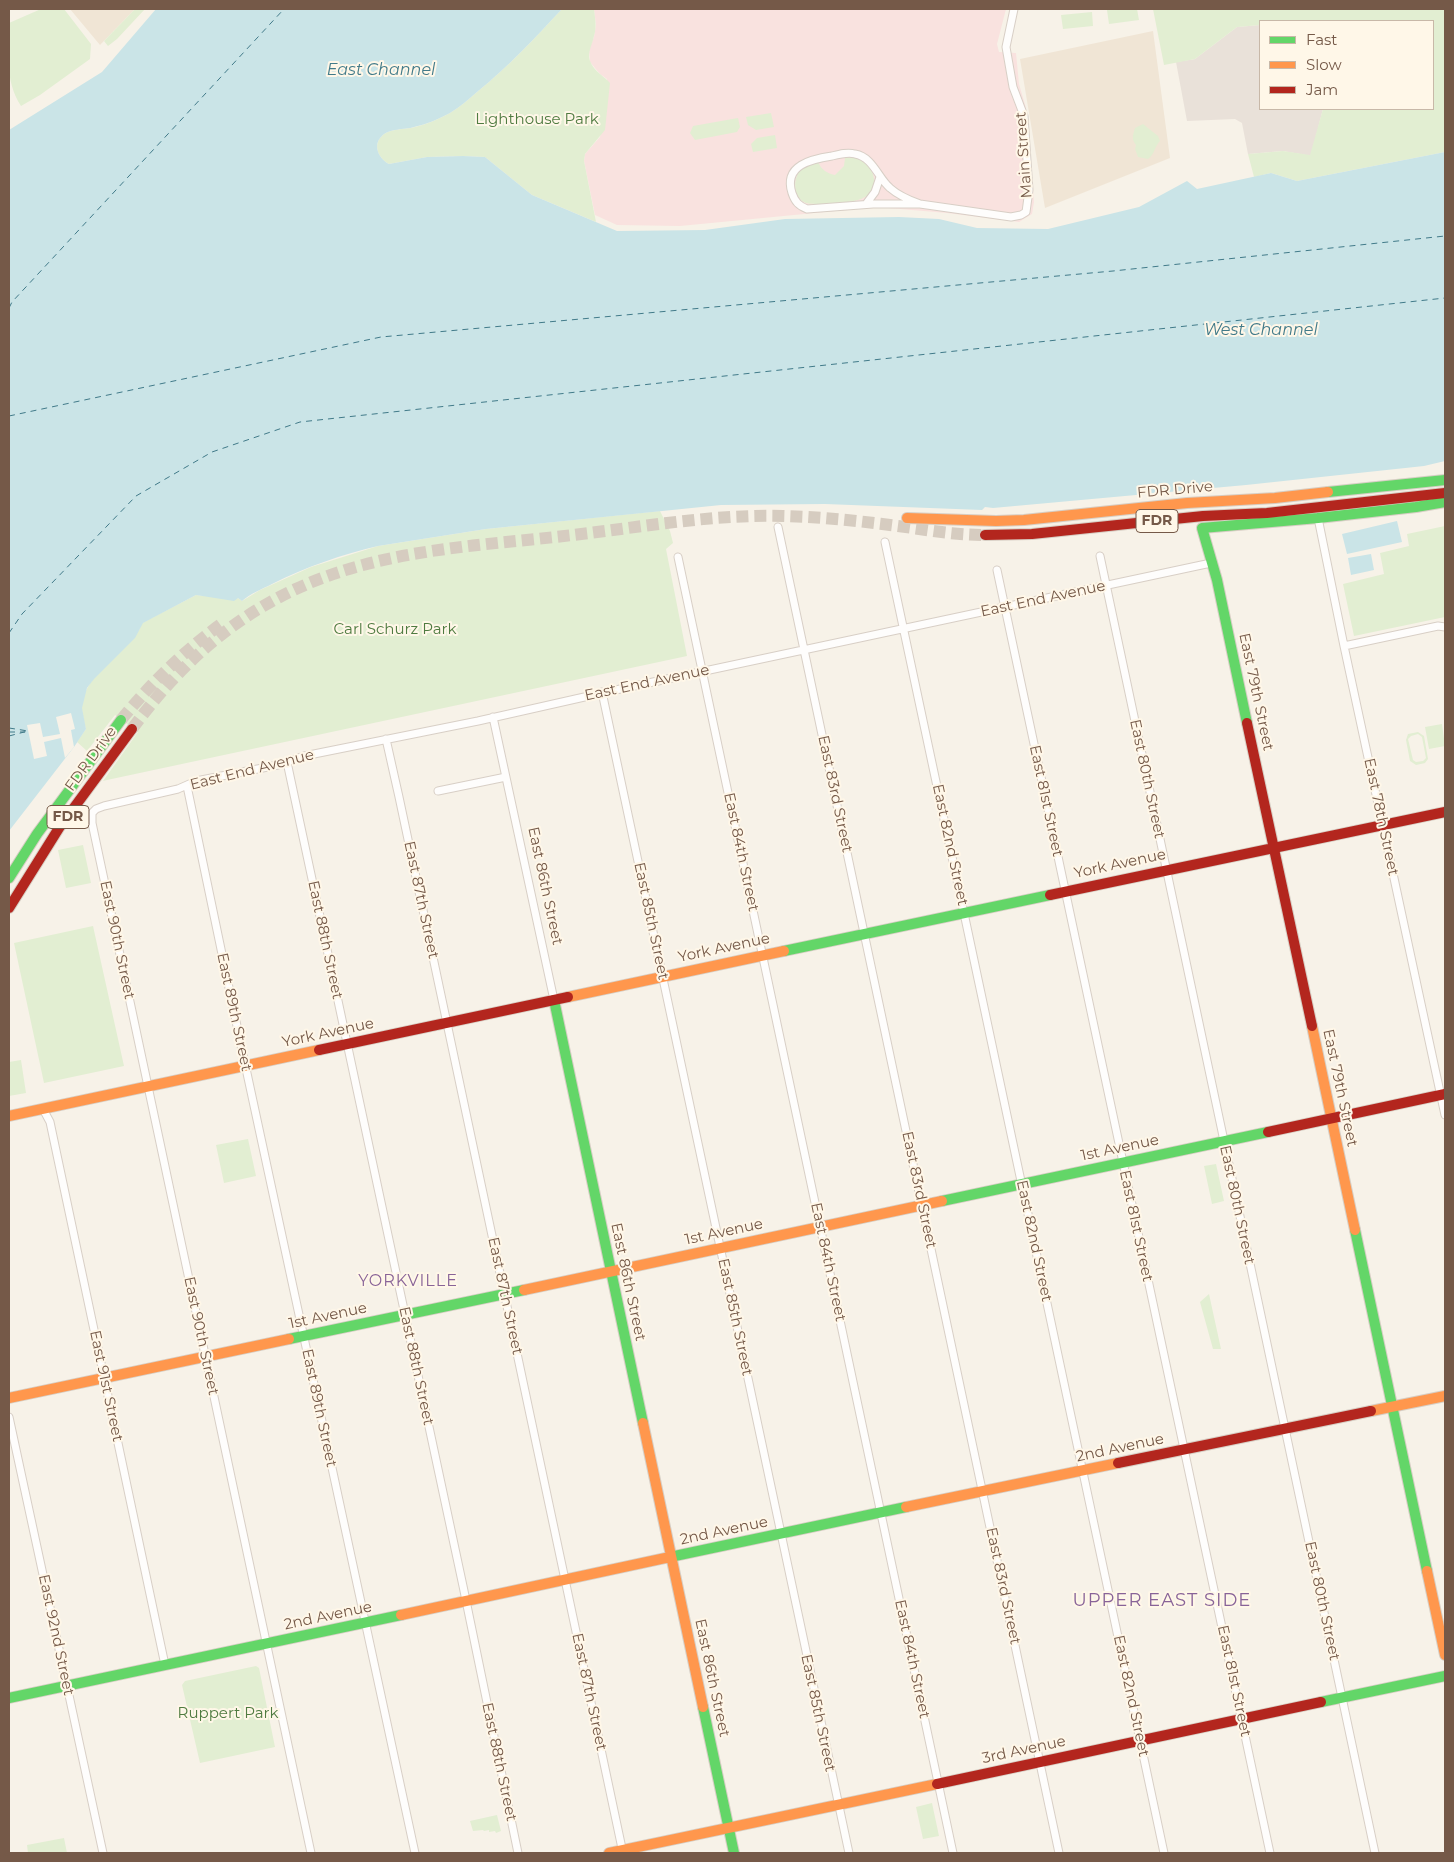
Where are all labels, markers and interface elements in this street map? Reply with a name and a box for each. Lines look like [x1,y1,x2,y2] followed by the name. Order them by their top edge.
[1259,20,1434,110] legend
[1306,30,1337,49] text: Fast
[1306,55,1342,74] text: Slow
[327,60,435,80] water label: East Channel
[1306,80,1338,99] text: Jam
[475,111,599,129] park label: Lighthouse Park
[1012,111,1036,199] street label: Main Street
[1204,320,1318,340] water label: West Channel
[1136,478,1214,502] street label: FDR Drive
[1136,510,1178,532] road number: FDR
[979,577,1107,621] street label: East End Avenue
[334,621,456,639] park label: Carl Schurz Park
[1235,632,1277,752] street label: East 79th Street
[583,661,711,705] street label: East End Avenue
[1126,718,1168,840] street label: East 80th Street
[61,723,121,795] street label: FDR Drive
[814,734,856,854] street label: East 83rd Street
[1025,743,1067,859] street label: East 81st Street
[188,746,316,794] street label: East End Avenue
[1360,757,1402,877] street label: East 78th Street
[928,783,972,907] street label: East 82nd Street
[720,791,762,913] street label: East 84th Street
[47,806,89,829] road number: FDR
[524,825,566,947] street label: East 86th Street
[400,840,442,960] street label: East 87th Street
[1072,845,1168,883] street label: York Avenue
[630,861,672,981] street label: East 85th Street
[96,879,138,1001] street label: East 90th Street
[304,879,346,1001] street label: East 88th Street
[676,929,772,967] street label: York Avenue
[213,951,255,1073] street label: East 89th Street
[280,1014,376,1052] street label: York Avenue
[1319,1028,1361,1148] street label: East 79th Street
[898,1130,940,1250] street label: East 83rd Street
[1079,1131,1161,1165] street label: 1st Avenue
[1216,1144,1258,1266] street label: East 80th Street
[1115,1168,1157,1284] street label: East 81st Street
[1012,1179,1056,1303] street label: East 82nd Street
[807,1201,849,1323] street label: East 84th Street
[683,1215,765,1249] street label: 1st Avenue
[607,1221,649,1343] street label: East 86th Street
[484,1236,526,1356] street label: East 87th Street
[714,1257,756,1377] street label: East 85th Street
[357,1271,459,1291] district label: YORKVILLE
[180,1275,222,1397] street label: East 90th Street
[287,1299,369,1333] street label: 1st Avenue
[395,1305,437,1427] street label: East 88th Street
[85,1329,127,1443] street label: East 91st Street
[298,1347,340,1469] street label: East 89th Street
[1074,1430,1166,1466] street label: 2nd Avenue
[678,1513,770,1549] street label: 2nd Avenue
[982,1526,1024,1646] street label: East 83rd Street
[1301,1540,1343,1662] street label: East 80th Street
[34,1573,78,1697] street label: East 92nd Street
[1071,1590,1253,1612] district label: UPPER EAST SIDE
[282,1598,374,1634] street label: 2nd Avenue
[891,1598,933,1720] street label: East 84th Street
[691,1617,733,1739] street label: East 86th Street
[1213,1623,1255,1739] street label: East 81st Street
[568,1632,610,1752] street label: East 87th Street
[1109,1634,1153,1758] street label: East 82nd Street
[797,1653,839,1773] street label: East 85th Street
[478,1701,520,1823] street label: East 88th Street
[178,1705,278,1723] park label: Ruppert Park
[981,1732,1067,1768] street label: 3rd Avenue

